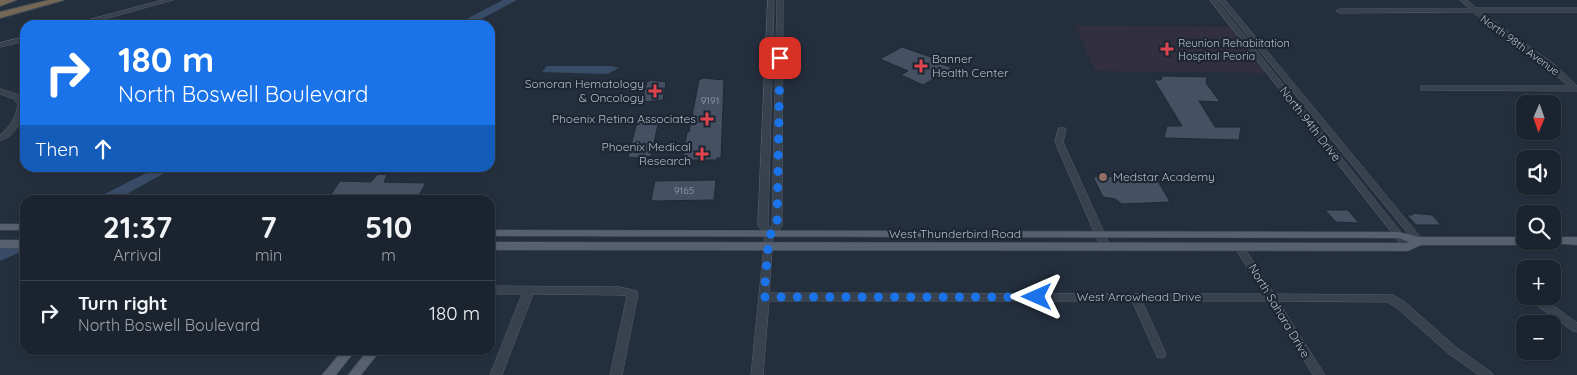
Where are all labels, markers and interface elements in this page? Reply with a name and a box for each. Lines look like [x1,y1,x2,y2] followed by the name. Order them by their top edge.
[1478,12,1562,78] street label: North 98th Avenue
[1178,36,1290,63] place label: Reunion Rehabiitation Hospital Peoria
[118,37,214,81] text: 180 m
[759,37,801,79] pin
[35,40,100,105] icon: right
[1160,42,1174,56] marker: Reunion Rehabiitation Hospital Peoria
[766,44,794,72] icon: arrive
[932,51,1009,80] place label: Banner Health Center
[914,59,928,73] marker: Banner Health Center
[525,76,644,105] place label: Sonoran Hematology & Oncology
[118,80,368,108] text: North Boswell Boulevard
[1277,83,1344,164] street label: North 94th Drive
[648,84,662,98] marker: Sonoran Hematology & Oncology
[701,94,719,107] house number: 9191
[1516,95,1561,140] north arrow
[1516,95,1561,360] map controls
[552,111,696,126] place label: Phoenix Retina Associates
[700,112,714,126] marker: Phoenix Retina Associates
[89,135,117,163] icon: ahead
[35,137,79,161] text: Then
[602,139,691,168] place label: Phoenix Medical Research
[695,147,709,161] marker: Phoenix Medical Research
[1516,150,1561,195] button: sound
[1113,169,1215,184] place label: Medstar Academy
[1097,171,1109,183] marker: Medstar Academy
[674,184,694,197] house number: 9165
[1516,205,1561,250] button: search
[103,208,172,246] text: 21:37
[260,208,277,246] text: 7
[365,208,412,246] text: 510
[889,226,1021,241] street label: West Thunderbird Road
[114,245,161,265] text: Arrival
[255,245,282,265] text: min
[381,245,396,265] text: m
[1516,260,1561,305] button: +
[1246,261,1313,361] street label: North Sahara Drive
[1010,270,1062,322] position arrow
[1077,289,1201,304] street label: West Arrowhead Drive
[78,291,167,315] text: Turn right
[35,299,63,327] icon: right
[429,301,480,325] text: 180 m
[78,315,260,335] text: North Boswell Boulevard
[1516,315,1561,360] button: −

